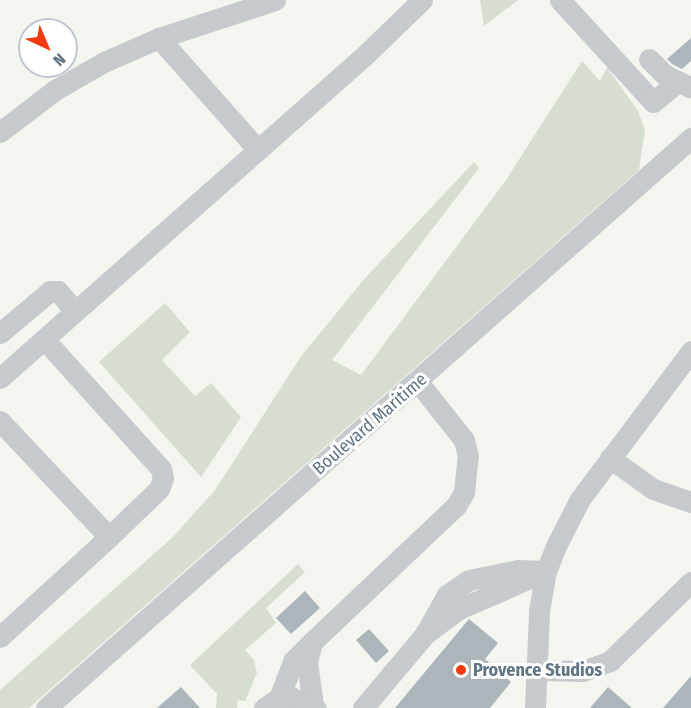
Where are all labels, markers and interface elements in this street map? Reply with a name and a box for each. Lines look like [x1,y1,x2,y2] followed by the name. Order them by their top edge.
[18,18,78,78] north arrow
[49,50,70,70] text: N
[309,369,431,479] street label: Boulevard Maritime
[473,659,602,681] place label: Provence Studios
[454,663,468,677] marker: Provence Studios

